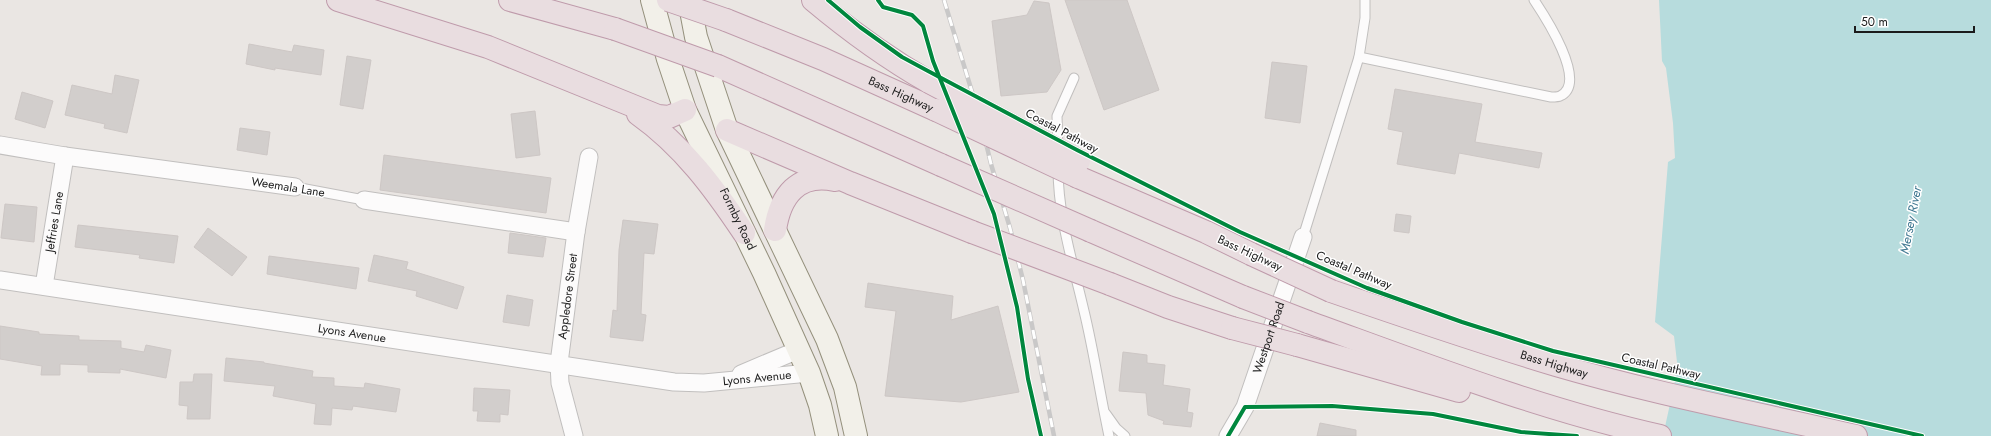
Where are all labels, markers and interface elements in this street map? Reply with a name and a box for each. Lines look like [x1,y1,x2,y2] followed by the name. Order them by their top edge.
[1855,8,1974,34] scale bar
[1861,13,1888,31] text: 50 m
[865,72,937,117] street label: Bass Highway
[1022,104,1102,158] street label: Coastal Pathway
[250,172,326,202] street label: Weemala Lane
[1895,184,1926,255] water label: Mersey River
[715,185,761,253] street label: Formby Road
[40,190,68,256] street label: Jeffries Lane
[1215,230,1286,276] street label: Bass Highway
[1313,246,1395,294] street label: Coastal Pathway
[553,252,582,340] street label: Appledore Street
[1248,299,1289,376] street label: Westport Road
[317,319,387,347] street label: Lyons Avenue
[1518,346,1591,383] street label: Bass Highway
[1620,348,1703,384] street label: Coastal Pathway
[722,366,792,390] street label: Lyons Avenue

